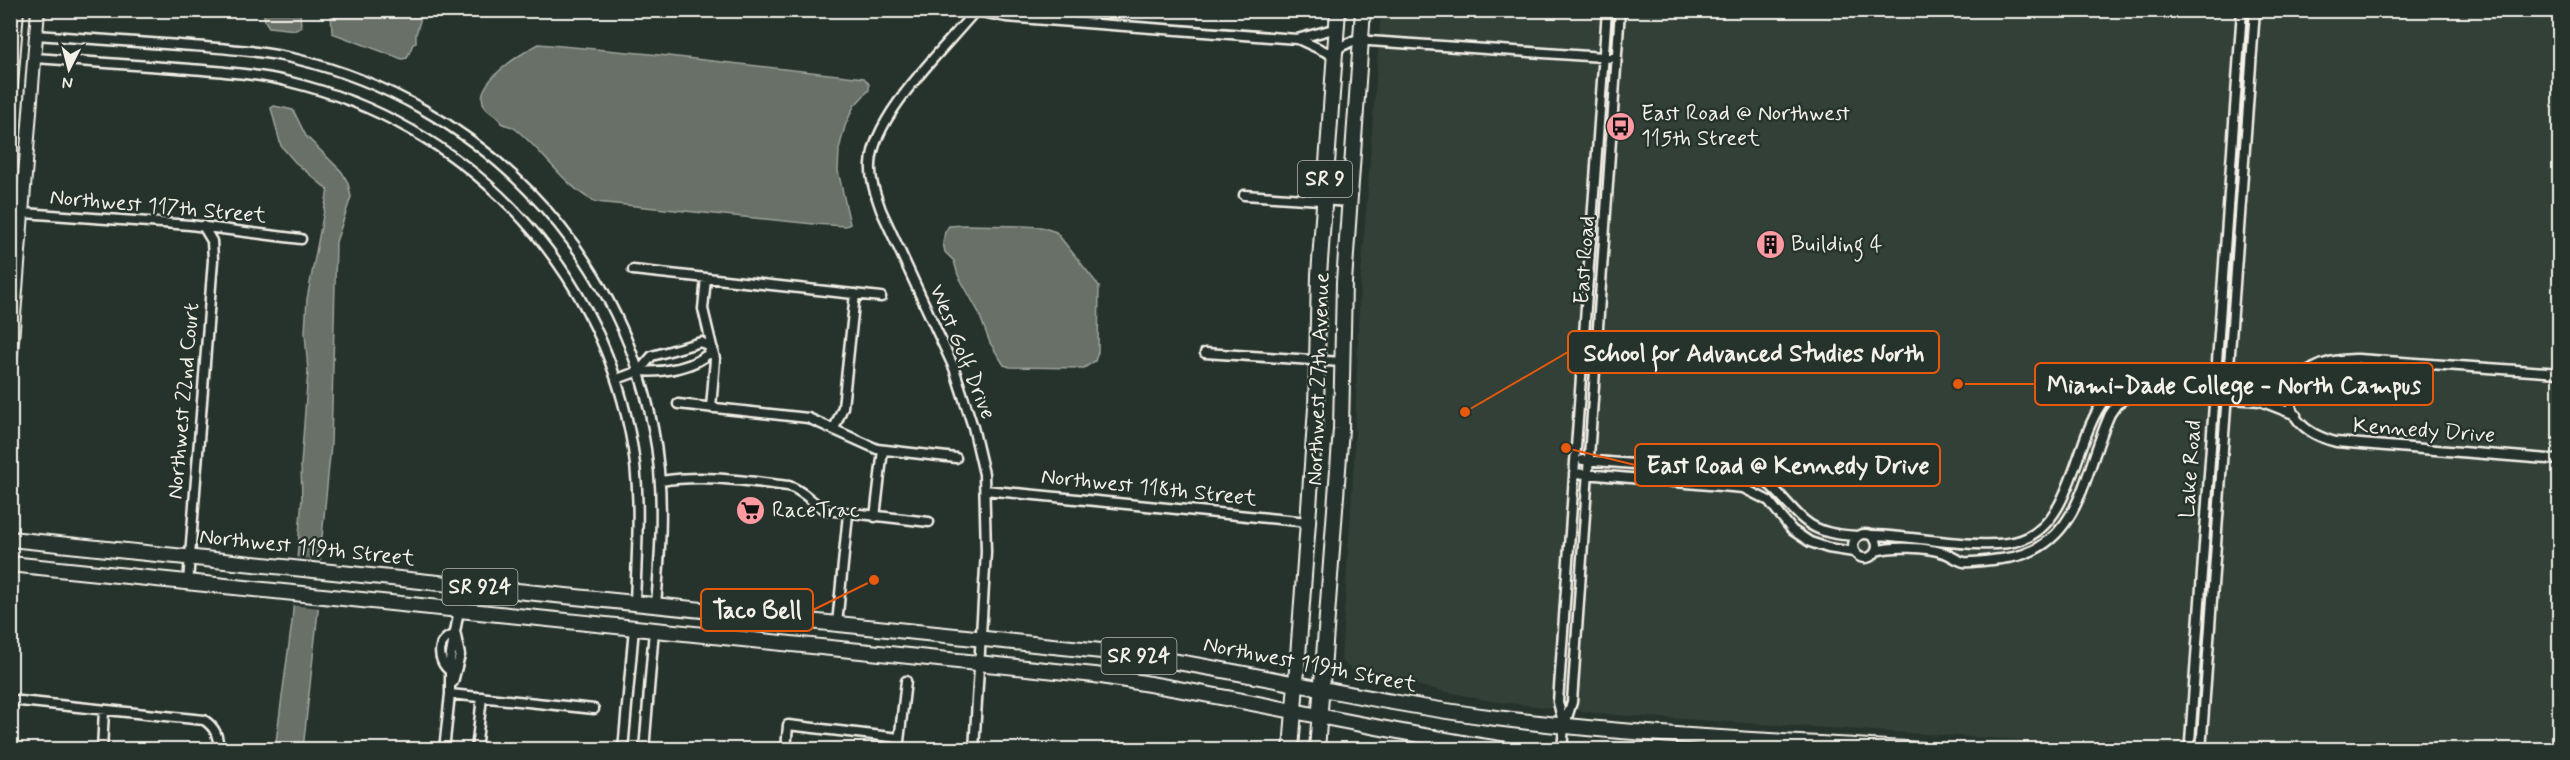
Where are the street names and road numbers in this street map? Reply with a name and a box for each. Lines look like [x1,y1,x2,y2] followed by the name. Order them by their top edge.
[1298,161,1352,197] road number: SR 9
[49,184,268,230] street label: Northwest 117th Street
[1568,215,1602,305] street label: East Road
[1301,272,1337,486] street label: Northwest 27th Avenue
[922,280,1002,424] street label: West Golf Drive
[161,302,207,500] street label: Northwest 22nd Court
[2352,412,2496,450] street label: Kennedy Drive
[2174,419,2208,519] street label: Lake Road
[1040,463,1258,513] street label: Northwest 118th Street
[198,523,416,573] street label: Northwest 119th Street
[442,569,518,605] road number: SR 924
[1201,631,1419,699] street label: Northwest 119th Street
[1102,638,1176,674] road number: SR 924

